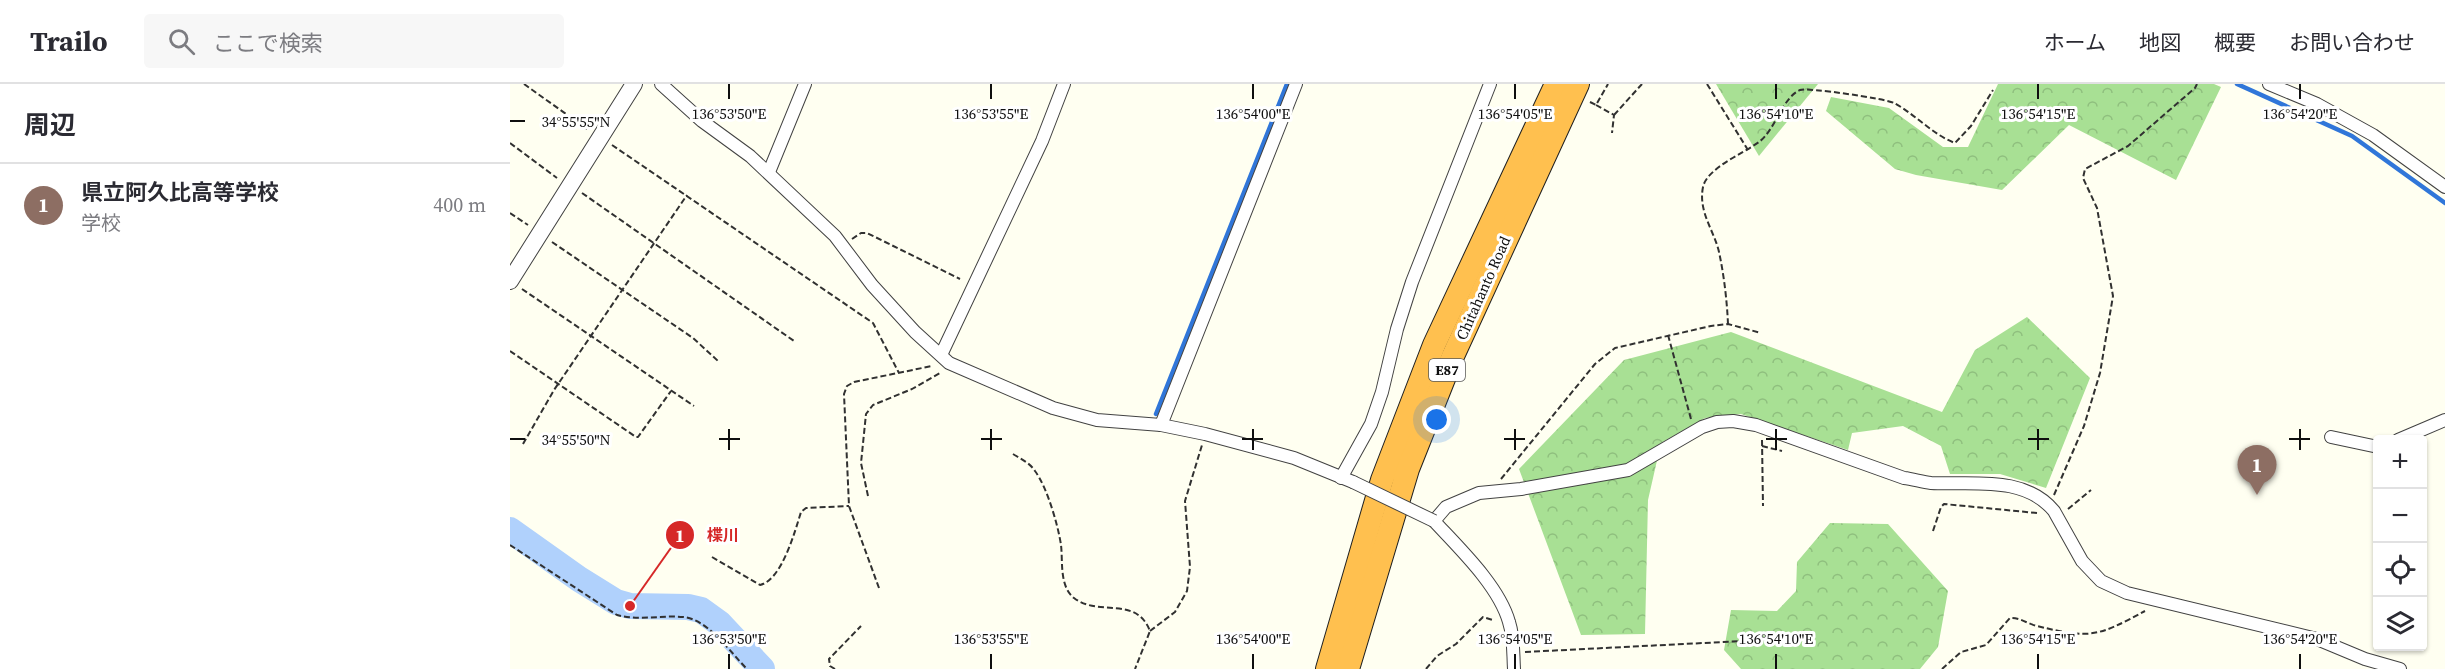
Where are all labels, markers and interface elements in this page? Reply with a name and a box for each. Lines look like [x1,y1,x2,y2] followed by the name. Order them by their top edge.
[144,14,564,68] search box
[30,22,108,60] text: Trailo
[165,25,198,58] icon: search
[213,28,323,58] text: ここで検索
[2044,28,2106,57] text: ホーム
[2139,28,2181,57] text: 地図
[2214,28,2256,57] text: 概要
[2289,28,2415,57] text: お問い合わせ
[692,103,766,124] text: 136°53'50"E
[954,103,1028,124] text: 136°53'55"E
[1216,103,1290,124] text: 136°54'00"E
[1478,103,1552,124] text: 136°54'05"E
[1739,103,1813,124] text: 136°54'10"E
[2001,103,2075,124] text: 136°54'15"E
[2263,103,2337,124] text: 136°54'20"E
[24,107,76,143] text: 周辺
[541,111,611,132] text: 34°55'55"N
[81,177,279,207] text: 県立阿久比高等学校
[38,191,49,219] text: 1
[433,191,486,219] text: 400 m
[81,209,121,237] text: 学校
[1451,232,1515,343] street label: Chitahanto Road
[1429,359,1465,381] road number: E87
[1422,405,1451,434] your location
[541,429,611,450] text: 34°55'50"N
[2373,435,2427,651] map controls
[2373,435,2427,489] button: +
[2238,446,2276,495] pin: 1
[2373,489,2427,543] button: −
[665,518,751,552] callout: 楪川
[675,523,685,548] text: 1
[707,524,739,546] text: 楪川
[2373,543,2427,597] button: locate
[2373,597,2427,651] button: layers
[692,628,766,649] text: 136°53'50"E
[954,628,1028,649] text: 136°53'55"E
[1216,628,1290,649] text: 136°54'00"E
[1478,628,1552,649] text: 136°54'05"E
[1739,628,1813,649] text: 136°54'10"E
[2001,628,2075,649] text: 136°54'15"E
[2263,628,2337,649] text: 136°54'20"E

